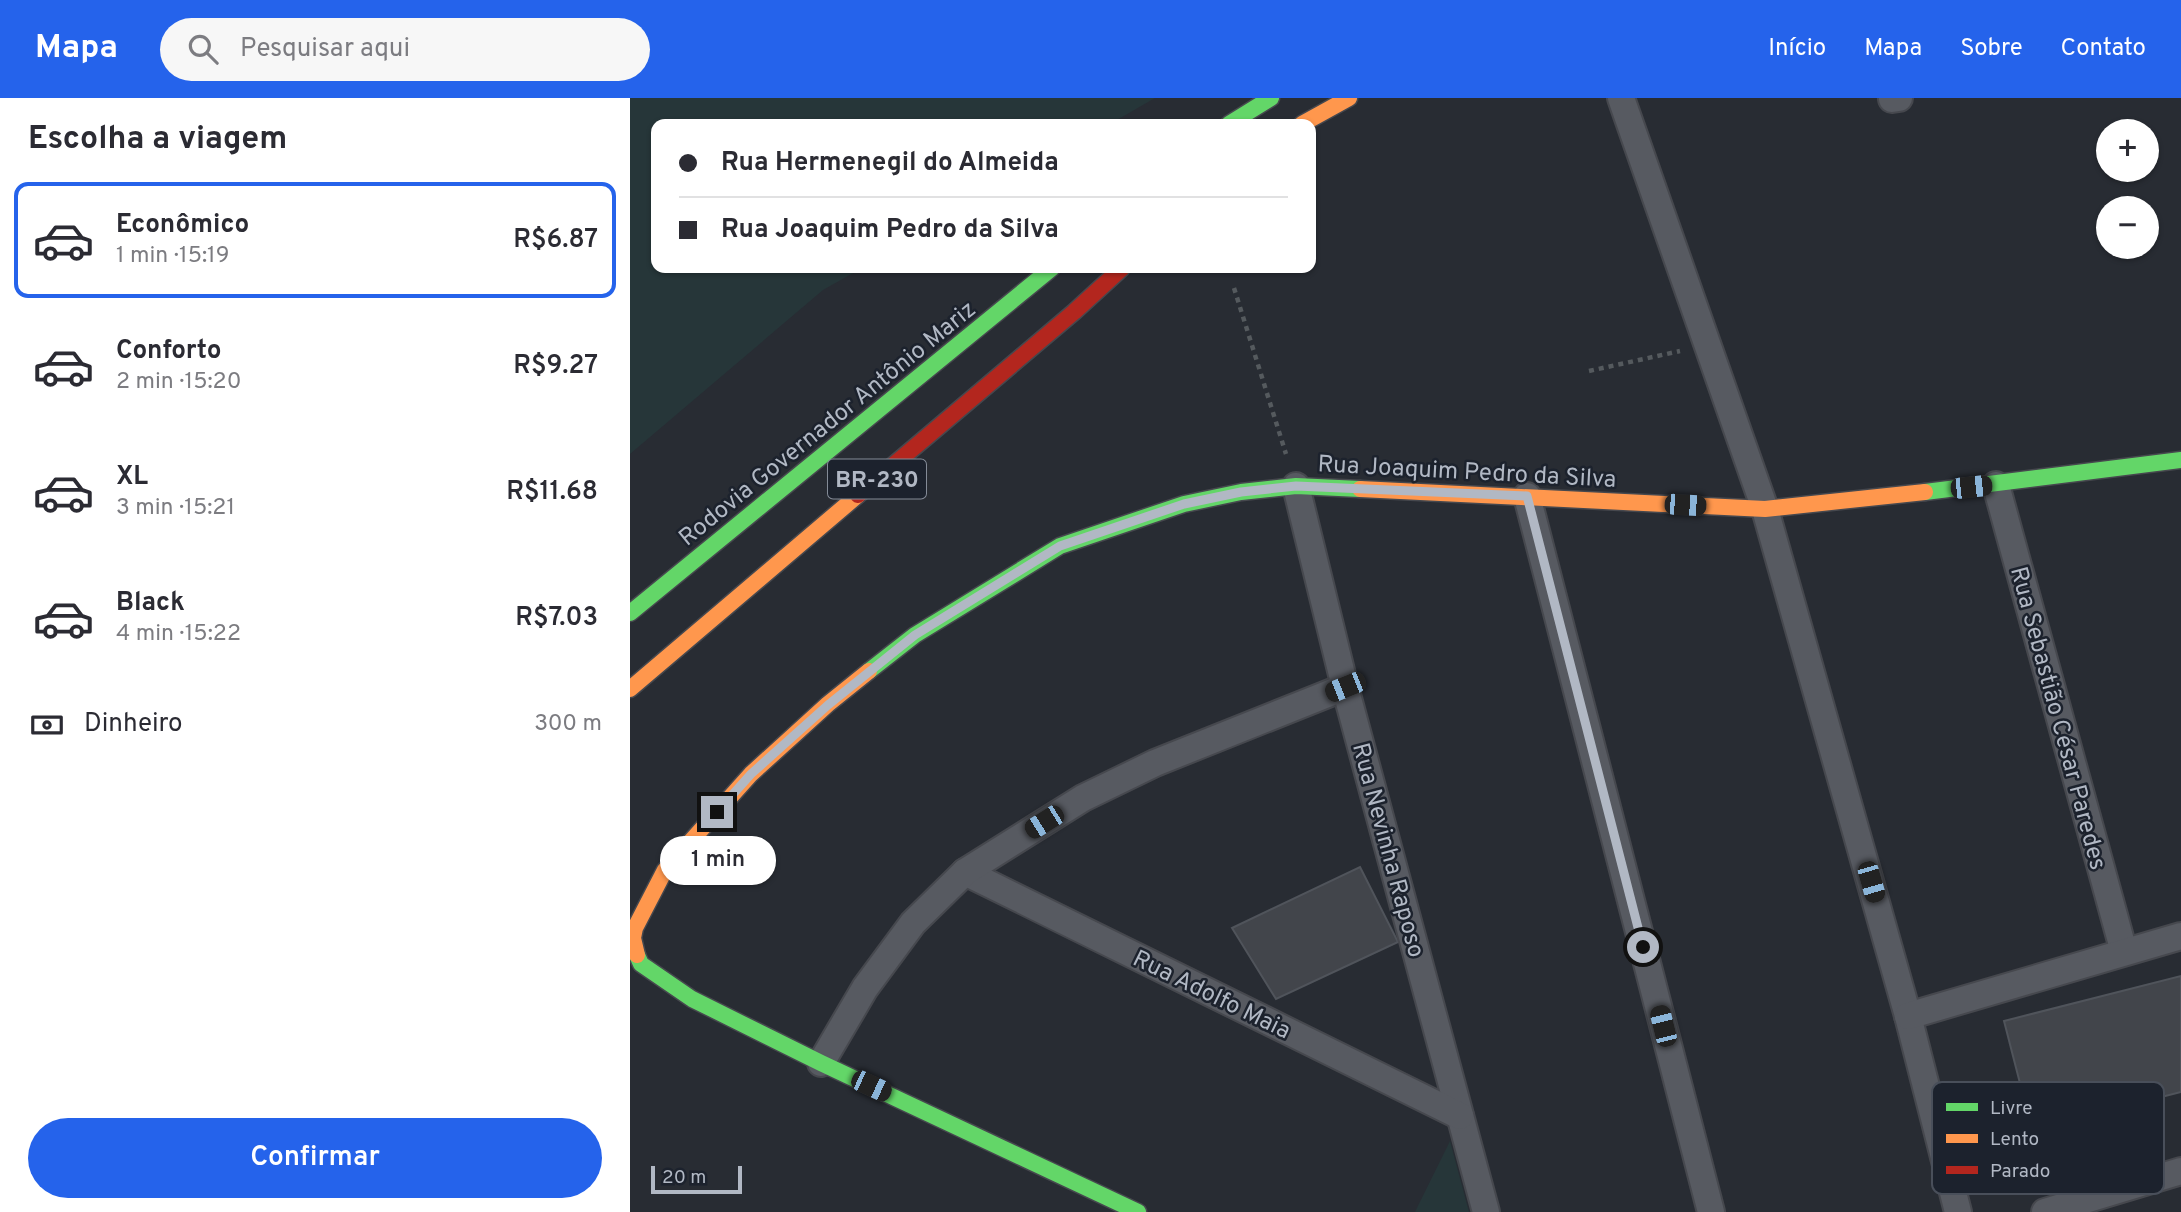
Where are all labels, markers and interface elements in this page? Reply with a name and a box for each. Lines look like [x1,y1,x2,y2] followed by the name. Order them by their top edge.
[160,18,650,81] search box
[35,28,118,70] text: Mapa
[184,30,222,68] icon: search
[240,33,410,66] text: Pesquisar aqui
[1768,34,1826,64] text: Início
[1864,34,1922,64] text: Mapa
[1960,34,2023,64] text: Sobre
[2061,34,2146,64] text: Contato
[2096,119,2159,259] map controls
[2096,119,2159,182] button: +
[28,120,287,160] text: Escolha a viagem
[721,147,1059,180] text: Rua Hermenegil do Almeida
[2096,196,2159,259] button: −
[32,209,95,272] icon: car
[116,209,249,242] text: Econômico
[721,214,1059,247] text: Rua Joaquim Pedro da Silva
[513,224,598,257] text: R$6.87
[116,242,229,271] text: 1 min · 15:19
[674,295,983,554] street label: Rodovia Governador Antônio Mariz
[32,335,95,398] icon: car
[116,335,222,368] text: Conforto
[513,350,598,383] text: R$9.27
[116,368,241,397] text: 2 min · 15:20
[1317,450,1617,496] street label: Rua Joaquim Pedro da Silva
[828,460,926,498] road number: BR-230
[32,461,95,524] icon: car
[116,461,148,494] text: XL
[1950,474,1993,500] car
[506,476,598,509] text: R$11.68
[1664,493,1707,517] car
[116,494,235,523] text: 3 min · 15:21
[2002,564,2112,873] street label: Rua Sebastião César Paredes
[32,587,95,650] icon: car
[116,587,185,620] text: Black
[515,602,598,635] text: R$7.03
[116,620,241,649] text: 4 min · 15:22
[1322,669,1369,705] car
[28,706,66,744] icon: cash
[84,708,183,741] text: Dinheiro
[534,710,602,739] text: 300 m
[1344,740,1430,961] street label: Rua Nevinha Raposo
[701,796,733,828] route end
[1021,802,1068,842] car
[659,836,775,886] callout: 1 min
[691,846,745,875] text: 1 min
[1856,859,1887,905] car
[1627,931,1659,963] route start
[1127,945,1295,1047] street label: Rua Adolfo Maia
[1648,1003,1679,1049] car
[848,1068,895,1104] car
[1932,1082,2164,1194] legend
[1990,1097,2033,1121] text: Livre
[28,1118,602,1198] button: Confirmar
[1990,1128,2039,1152] text: Lento
[1990,1160,2050,1184] text: Parado
[651,1163,742,1195] scale bar
[662,1166,706,1190] text: 20 m

